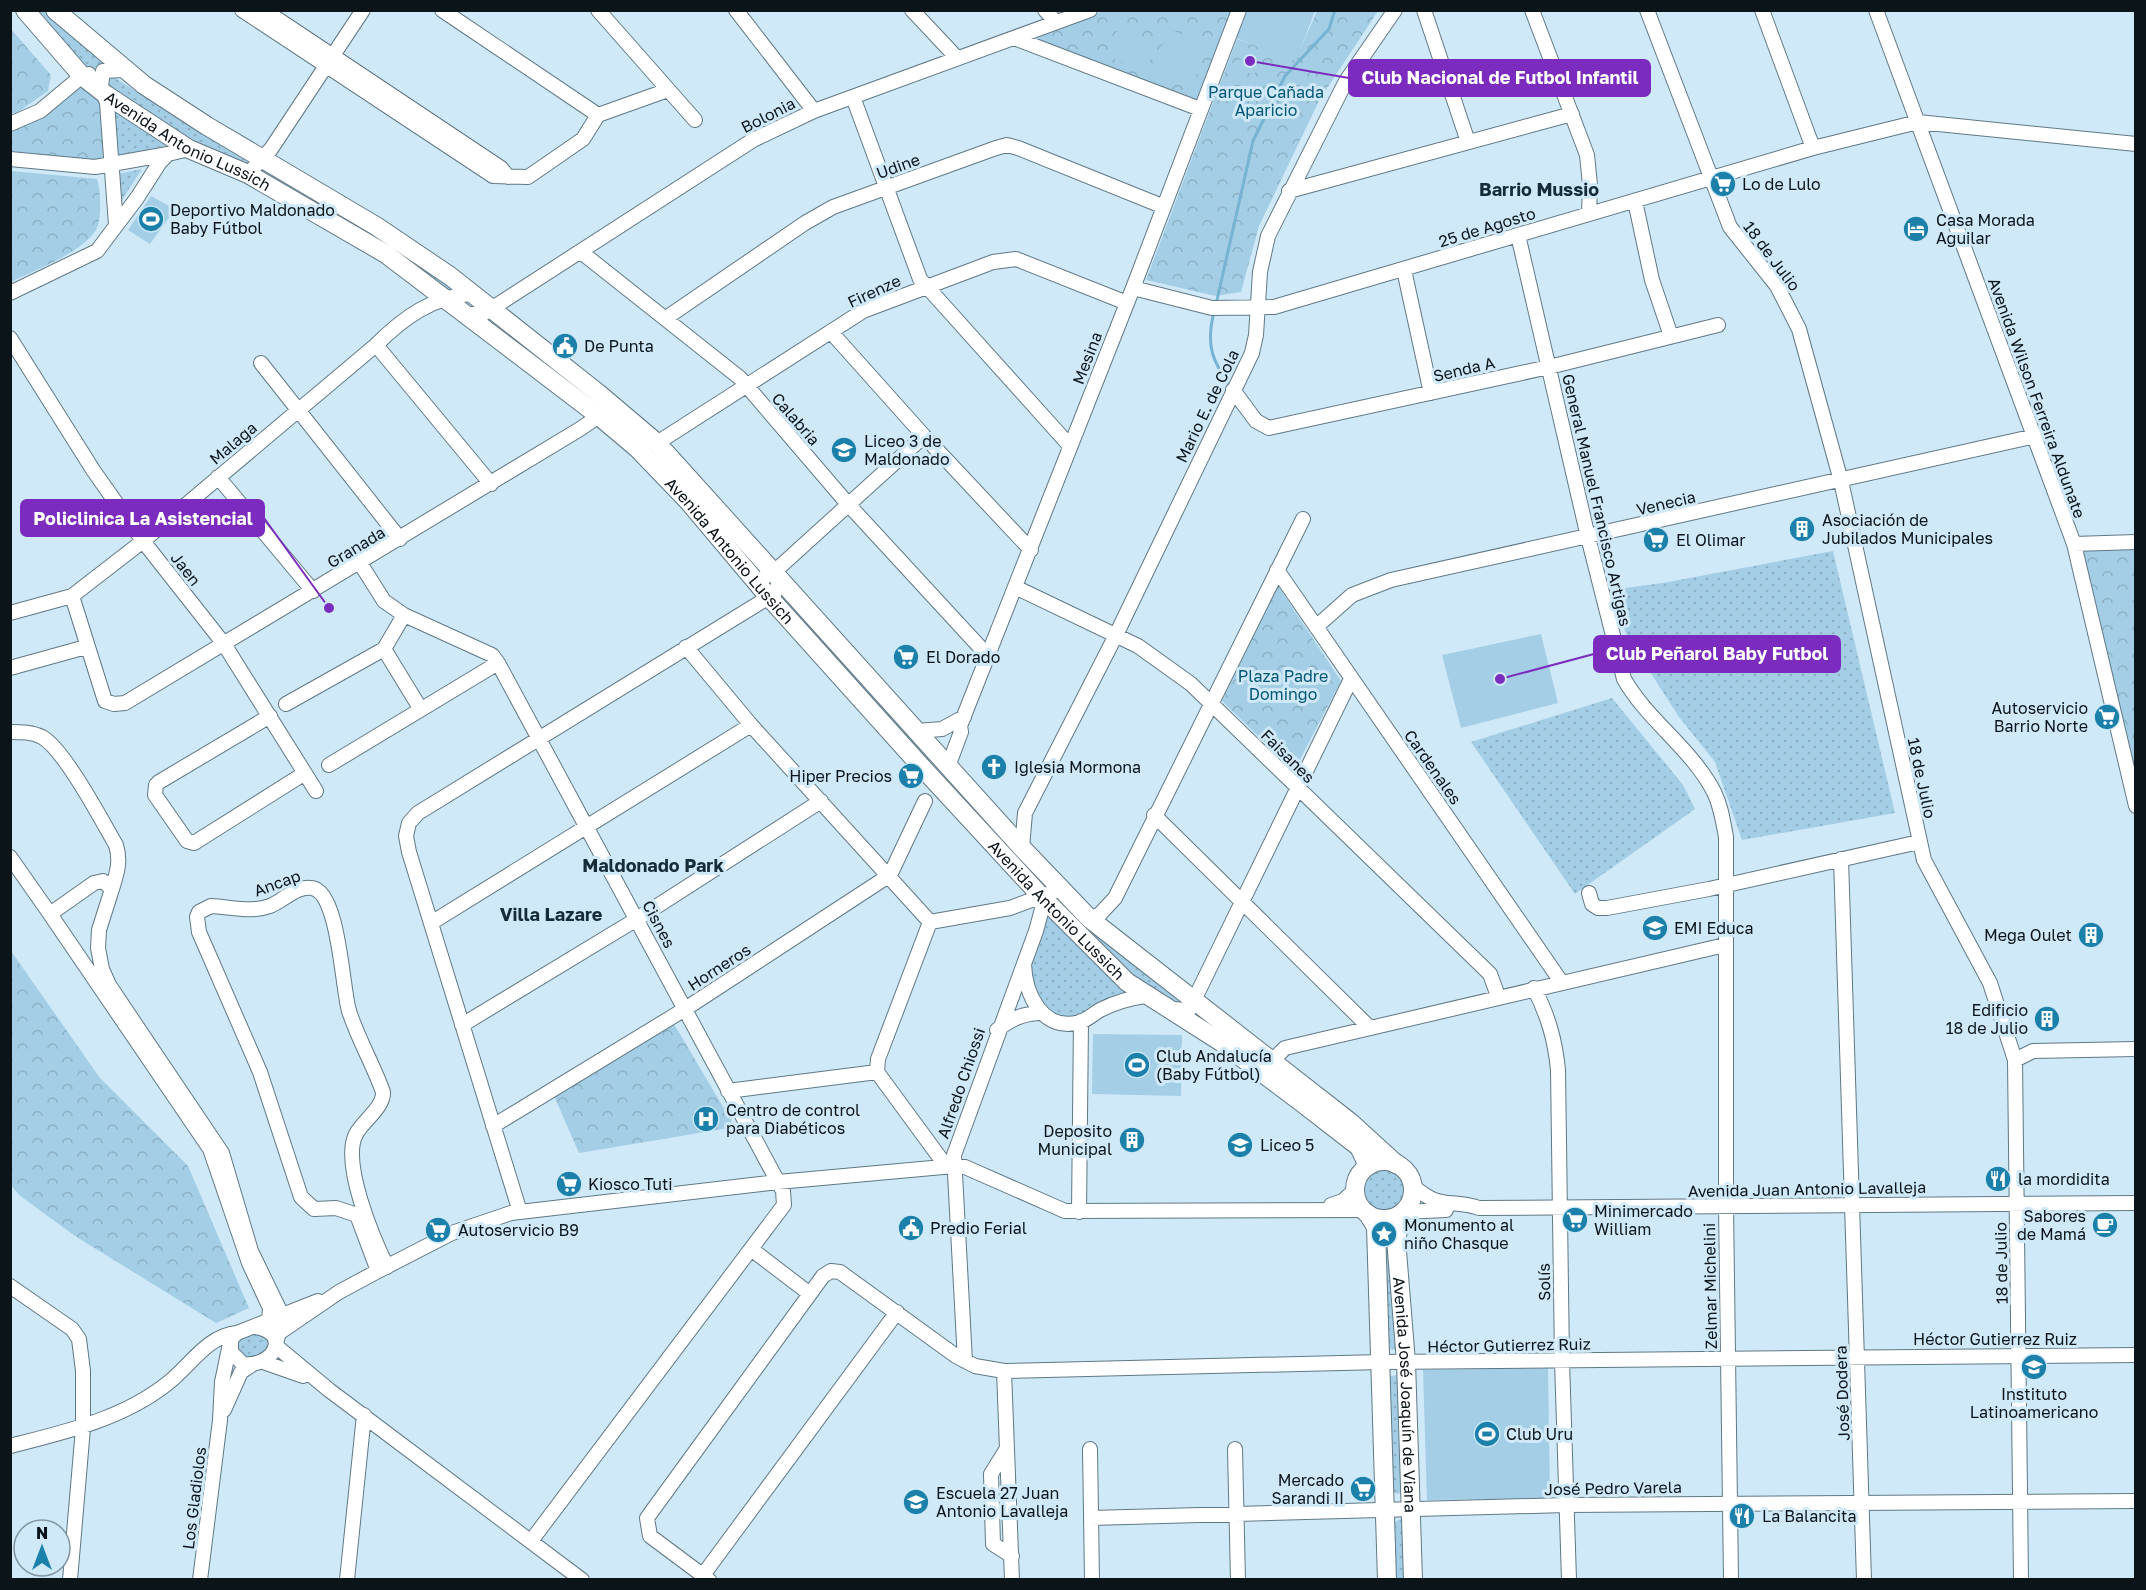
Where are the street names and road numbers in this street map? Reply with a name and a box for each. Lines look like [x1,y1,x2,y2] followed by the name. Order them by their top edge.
[101,87,274,195] street label: Avenida Antonio Lussich
[738,93,798,137] street label: Bolonia
[873,149,923,183] street label: Udine
[1436,203,1538,251] street label: 25 de Agosto
[1739,217,1805,295] street label: 18 de Julio
[844,270,904,312] street label: Firenze
[1984,275,2090,521] street label: Avenida Wilson Ferreira Aldunate
[1068,329,1106,387] street label: Mesina
[1171,346,1243,466] street label: Mario E. de Cola
[1431,352,1497,386] street label: Senda A
[1558,372,1636,628] street label: General Manuel Francisco Artigas
[768,388,824,450] street label: Calabria
[205,417,261,469] street label: Malaga
[661,473,798,628] street label: Avenida Antonio Lussich
[1634,486,1698,520] street label: Venecia
[323,522,389,572] street label: Granada
[167,548,205,590] street label: Jaen
[1257,725,1319,787] street label: Faisanes
[1400,726,1466,808] street label: Cardenales
[1904,736,1940,820] street label: 18 de Julio
[984,836,1129,984] street label: Avenida Antonio Lussich
[251,865,303,901] street label: Ancap
[638,897,680,951] street label: Cisnes
[684,939,754,995] street label: Horneros
[933,1025,989,1141] street label: Alfredo Chiossi
[1688,1177,1926,1201] street label: Avenida Juan Antonio Lavalleja
[1990,1222,2012,1304] street label: 18 de Julio
[1699,1223,1721,1349] street label: Zelmar Michelini
[1534,1263,1554,1301] street label: Solís
[1389,1276,1421,1513] street label: Avenida José Joaquín de Viana
[1913,1329,2077,1349] street label: Héctor Gutierrez Ruiz
[1427,1334,1591,1356] street label: Héctor Gutierrez Ruiz
[1830,1345,1854,1441] street label: José Dodera
[178,1446,210,1550] street label: Los Gladiolos
[1544,1477,1682,1499] street label: José Pedro Varela

